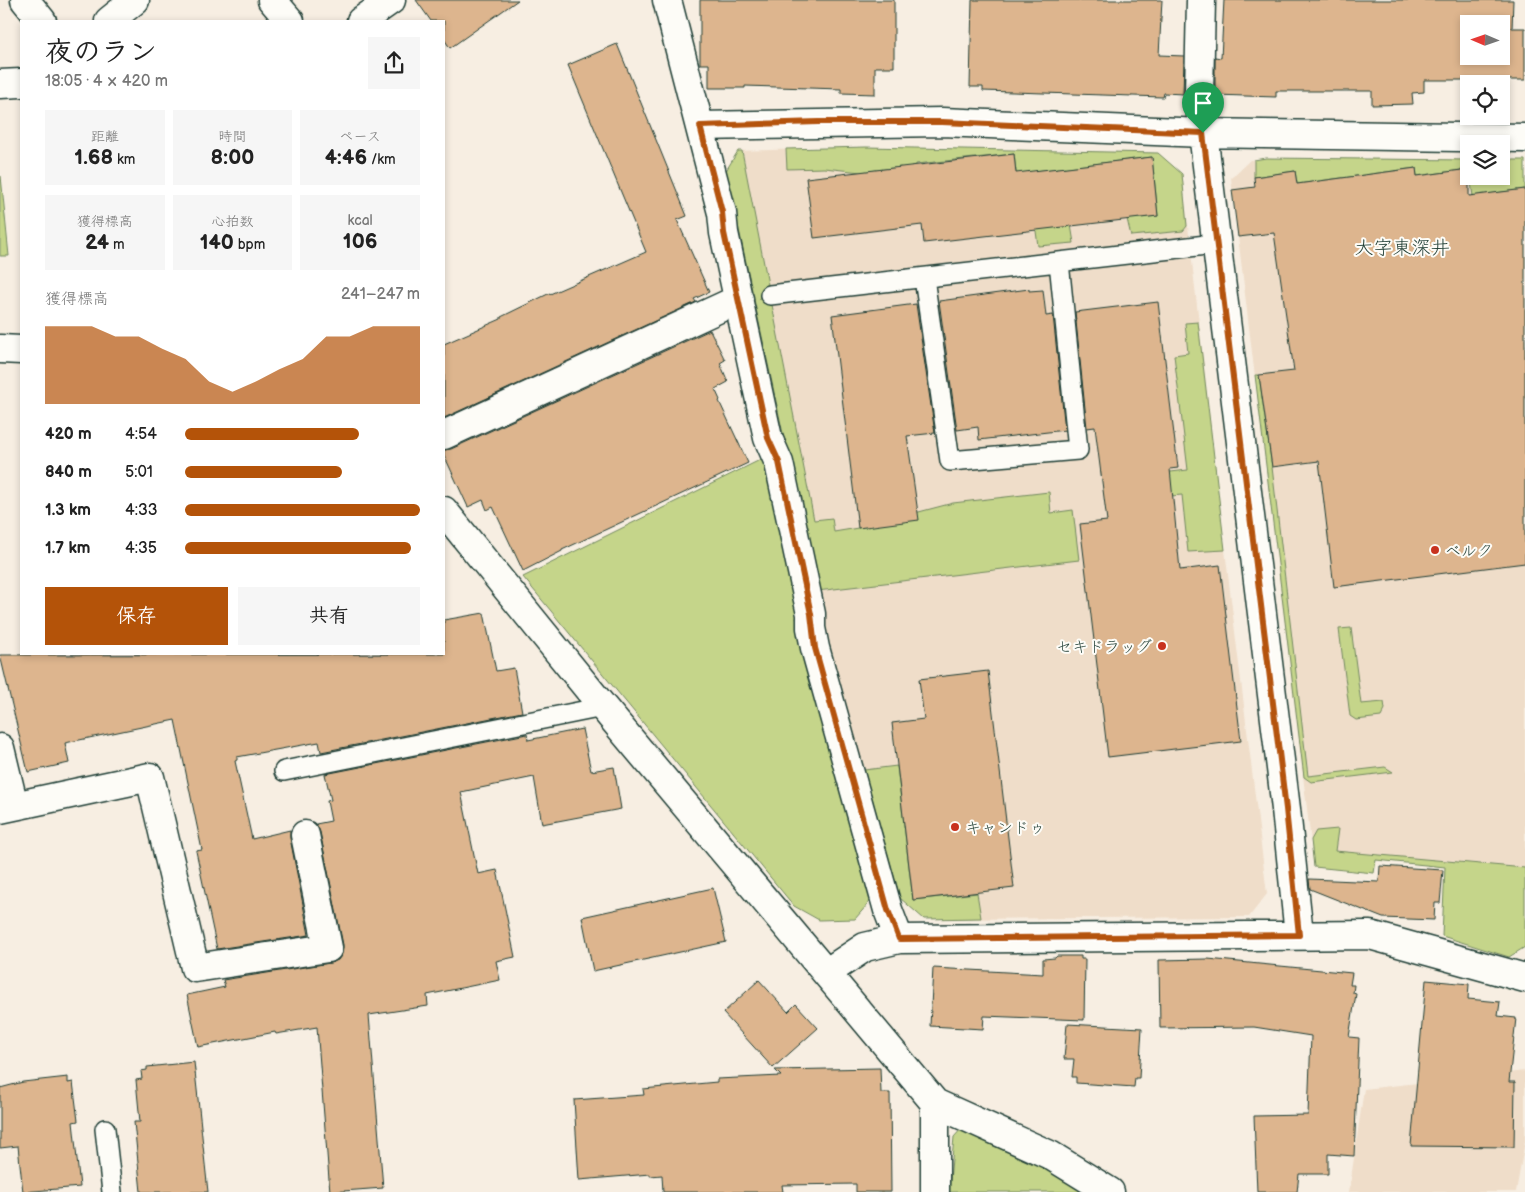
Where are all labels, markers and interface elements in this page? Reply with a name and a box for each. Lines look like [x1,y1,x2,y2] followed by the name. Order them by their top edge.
[1460,15,1510,65] north arrow
[1460,15,1510,185] map controls
[45,36,157,69] text: 夜のラン
[368,37,420,89] button: share
[45,72,168,91] text: 18:05 · 4 × 420 m
[1460,75,1510,125] button: locate
[1182,82,1224,133] pin
[1189,89,1217,117] icon: arrive
[91,128,119,145] text: 距離
[218,128,246,145] text: 時間
[340,128,381,145] text: ペース
[1460,135,1510,185] button: layers
[74,145,113,170] text: 1.68
[211,145,254,170] text: 8:00
[325,145,367,170] text: 4:46
[113,151,135,168] text: km
[367,151,396,168] text: /km
[348,212,373,229] text: kcal
[77,213,133,230] text: 獲得標高
[211,213,253,230] text: 心拍数
[343,229,377,254] text: 106
[85,230,109,255] text: 24
[200,230,234,255] text: 140
[109,236,125,253] text: m
[234,236,265,253] text: bpm
[1354,237,1450,260] district label: 大字東深井
[341,285,420,304] text: 241–247 m
[45,290,109,309] text: 獲得標高
[45,425,92,444] text: 420 m
[125,425,157,444] text: 4:54
[45,463,92,482] text: 840 m
[125,463,153,482] text: 5:01
[45,501,91,520] text: 1.3 km
[125,501,158,520] text: 4:33
[45,539,90,558] text: 1.7 km
[125,539,157,558] text: 4:35
[1445,542,1493,561] place label: ベルク
[1429,544,1441,556] marker: ベルク
[45,587,228,645] button: 保存
[238,587,420,645] button: 共有
[1056,638,1152,657] place label: セキドラッグ
[1156,640,1168,652] marker: セキドラッグ
[965,819,1045,838] place label: キャンドゥ
[949,821,961,833] marker: キャンドゥ

